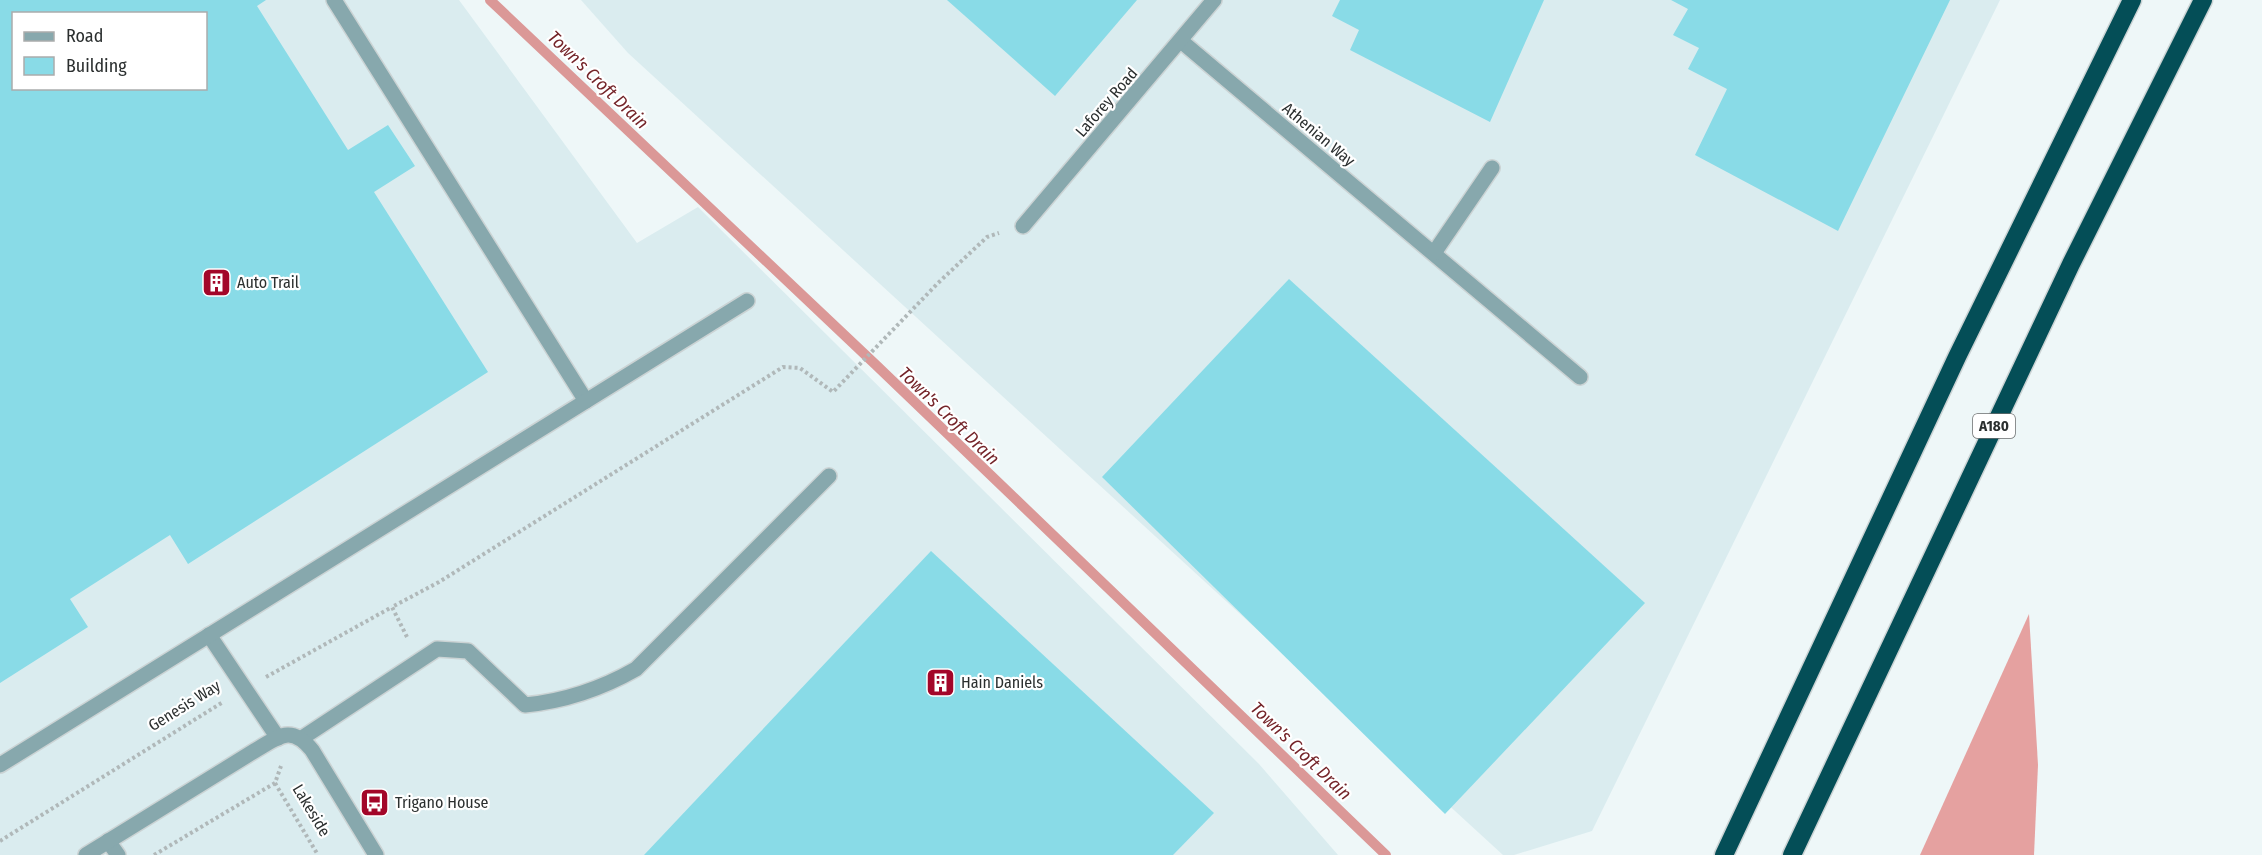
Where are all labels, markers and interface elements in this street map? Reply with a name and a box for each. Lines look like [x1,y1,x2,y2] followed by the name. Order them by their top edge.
[12,12,207,90] legend
[66,25,103,47] text: Road
[543,26,653,134] water label: Town's Croft Drain
[66,55,127,77] text: Building
[1071,64,1141,141] street label: Laforey Road
[1279,99,1359,171] street label: Athenian Way
[200,266,232,298] building icon: Auto Trail
[237,273,299,292] place label: Auto Trail
[894,362,1004,470] water label: Town's Croft Drain
[1973,414,2015,438] road number: A180
[924,666,956,698] building icon: Hain Daniels
[961,673,1043,692] place label: Hain Daniels
[145,675,224,735] street label: Genesis Way
[1246,697,1356,805] water label: Town's Croft Drain
[289,781,335,840] street label: Lakeside
[358,786,390,818] bus stop icon: Trigano House
[395,793,489,812] place label: Trigano House

